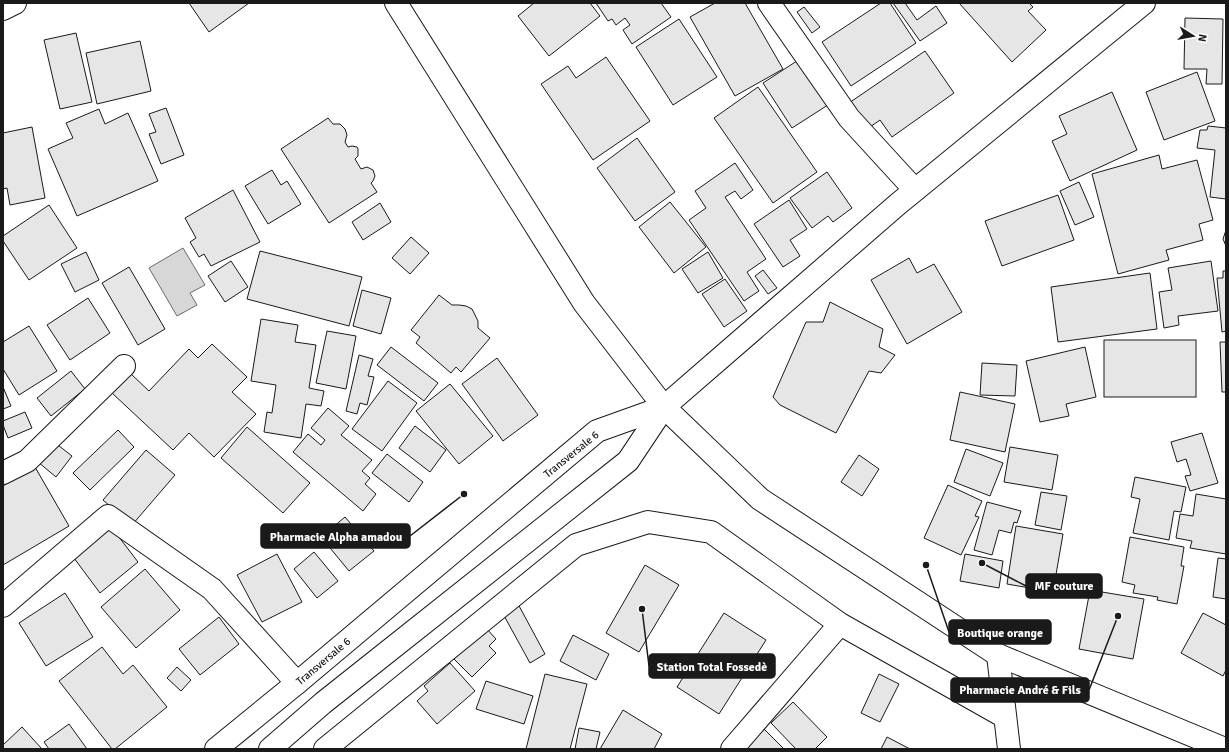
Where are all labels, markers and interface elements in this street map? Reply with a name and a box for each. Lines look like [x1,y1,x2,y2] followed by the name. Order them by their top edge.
[1173,16,1213,56] north arrow
[1195,33,1209,43] text: N
[541,428,601,481] street label: Transversale 6
[261,524,410,548] callout: Pharmacie Alpha amadou
[270,530,403,545] text: Pharmacie Alpha amadou
[1026,574,1102,598] callout: MF couture
[1034,579,1094,594] text: MF couture
[949,620,1051,644] callout: Boutique orange
[957,626,1043,641] text: Boutique orange
[293,635,353,688] street label: Transversale 6
[649,654,775,678] callout: Station Total Fossedè
[657,660,767,675] text: Station Total Fossedè
[951,678,1089,702] callout: Pharmacie André & Fils
[959,683,1082,698] text: Pharmacie André & Fils

